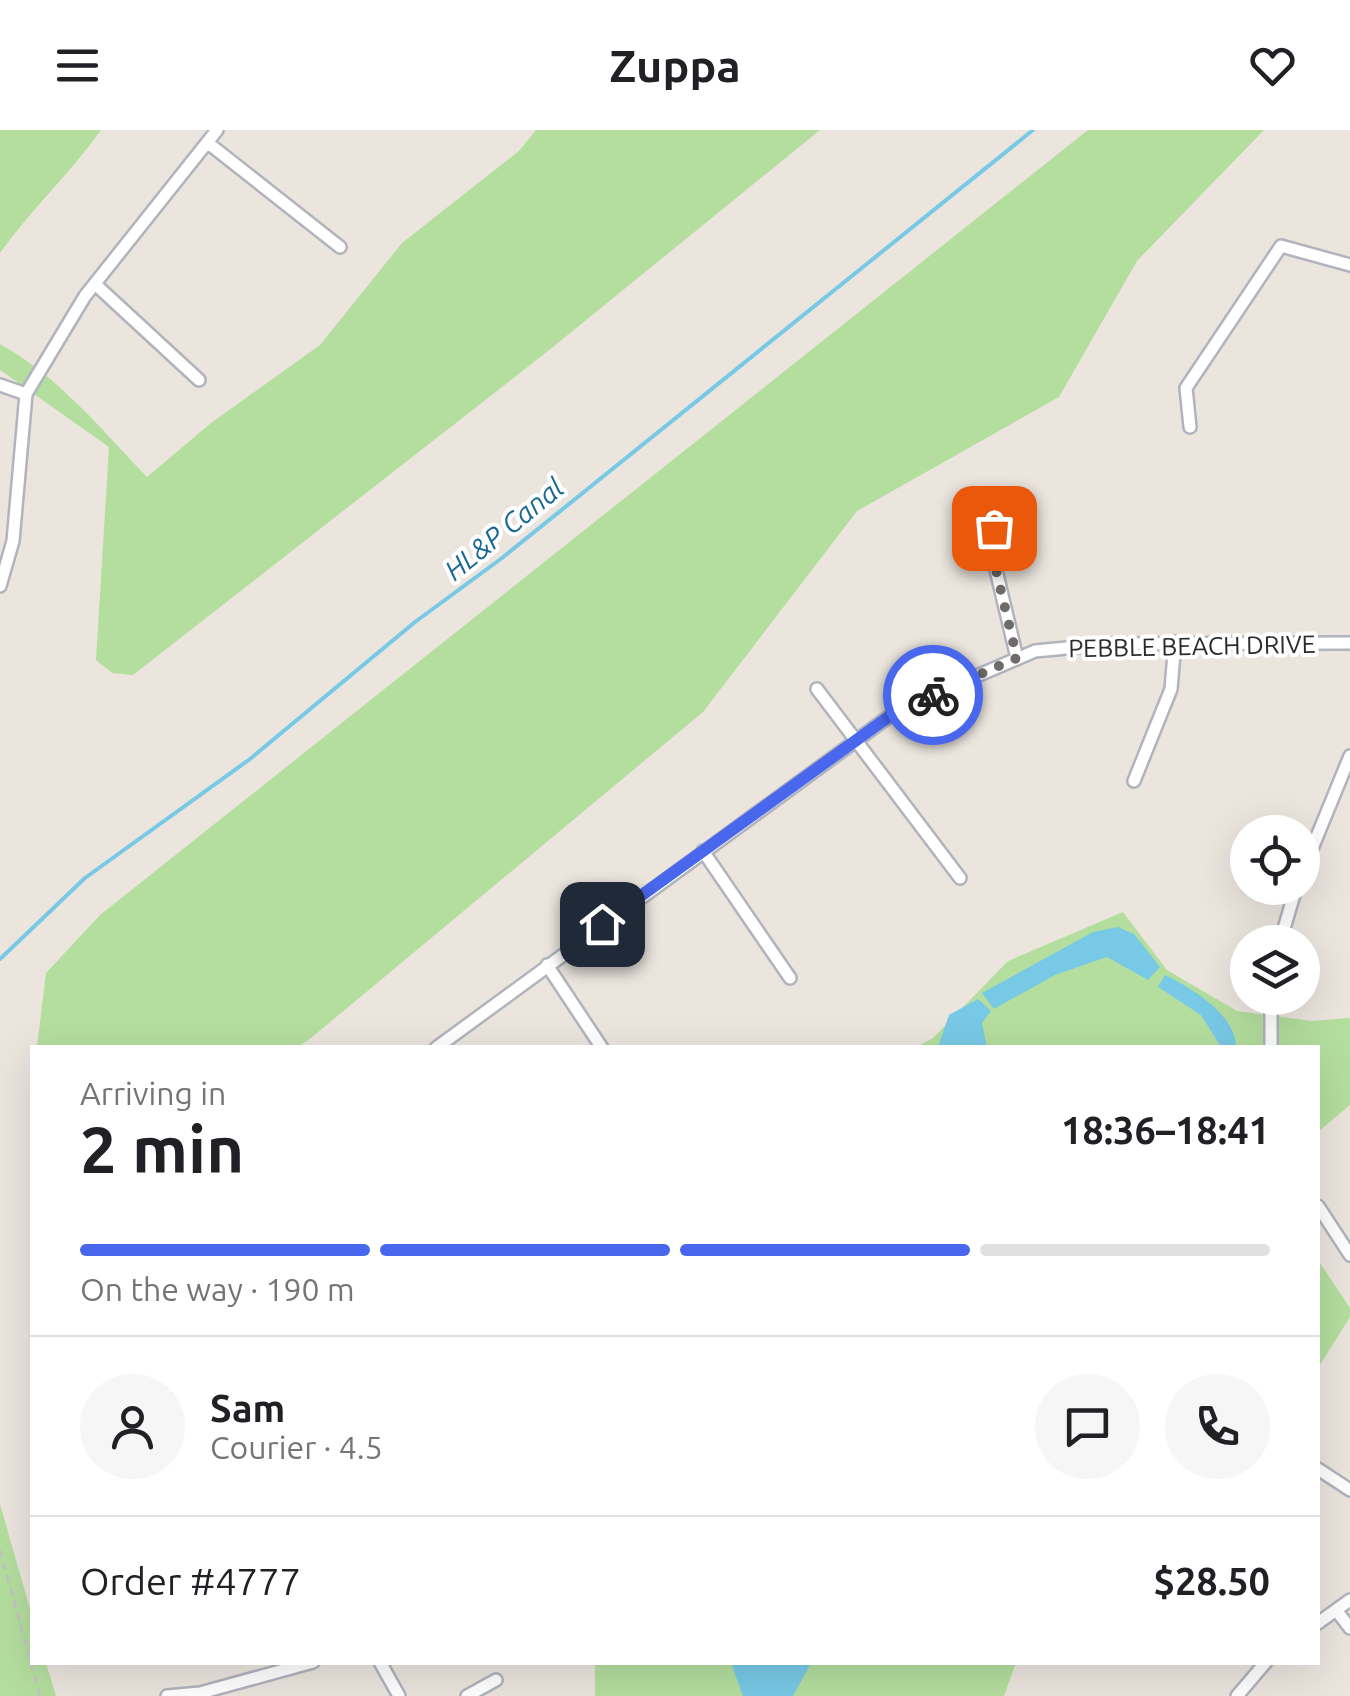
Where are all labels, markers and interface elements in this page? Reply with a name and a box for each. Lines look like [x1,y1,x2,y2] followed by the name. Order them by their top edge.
[50,38,105,93] icon: menu
[1245,38,1300,93] icon: heart
[609,40,741,91] text: Zuppa
[438,471,569,586] water label: HL&P Canal
[952,486,1037,571] pin
[967,501,1022,556] icon: bag
[1068,630,1316,662] street label: PEBBLE BEACH DRIVE
[883,645,983,745] courier
[906,668,961,723] icon: bike
[1230,815,1320,1015] map controls
[1230,815,1320,905] button: locate
[560,882,645,967] pin
[575,897,630,952] icon: home
[1230,925,1320,1015] button: layers
[80,1075,226,1111] text: Arriving in
[1061,1109,1270,1151] text: 18:36–18:41
[80,1112,244,1185] text: 2 min
[80,1271,355,1307] text: On the way · 190 m
[80,1374,185,1479] button: person
[1035,1374,1140,1479] button: chat
[1165,1374,1270,1479] button: phone
[210,1387,285,1429] text: Sam
[210,1429,383,1465] text: Courier · 4.5
[80,1560,301,1602] text: Order #4777
[1153,1560,1270,1602] text: $28.50

